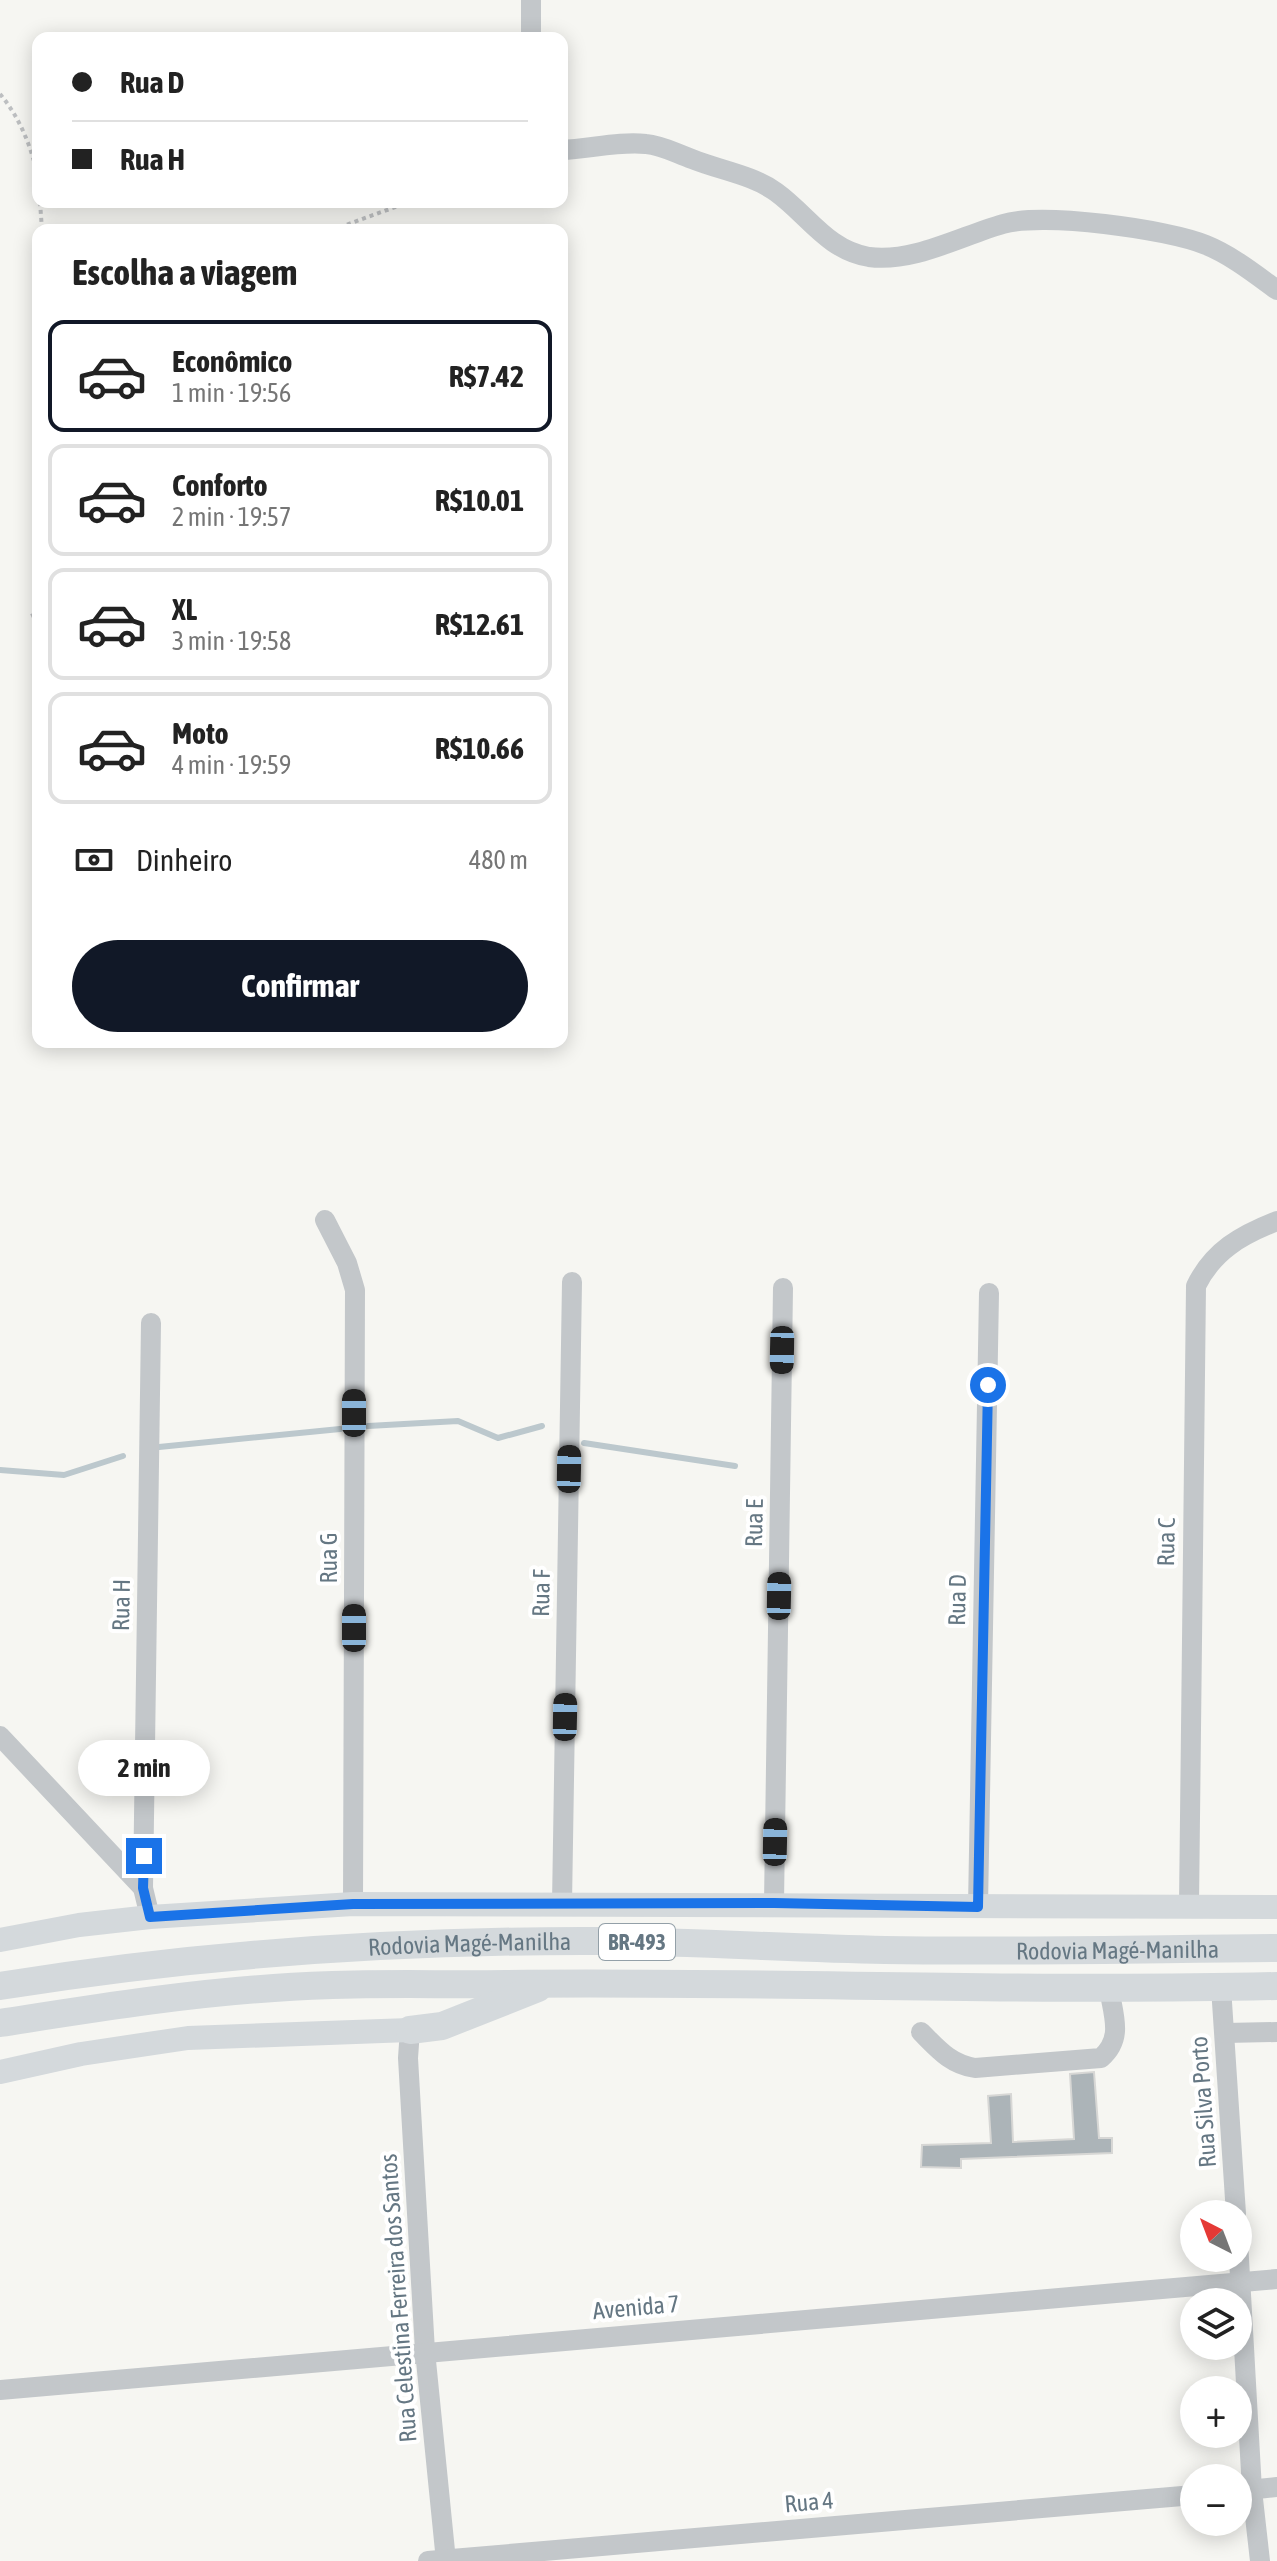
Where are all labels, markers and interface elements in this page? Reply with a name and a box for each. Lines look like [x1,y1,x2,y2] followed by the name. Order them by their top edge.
[120,65,184,99] text: Rua D
[120,142,185,176] text: Rua H
[72,251,298,293] text: Escolha a viagem
[76,340,148,412] icon: car
[172,344,292,378] text: Econômico
[449,359,524,393] text: R$7.42
[172,378,291,408] text: 1 min · 19:56
[76,464,148,536] icon: car
[172,468,268,502] text: Conforto
[435,483,524,517] text: R$10.01
[172,502,291,532] text: 2 min · 19:57
[76,588,148,660] icon: car
[172,592,197,626] text: XL
[435,607,524,641] text: R$12.61
[172,626,291,656] text: 3 min · 19:58
[76,712,148,784] icon: car
[172,716,229,750] text: Moto
[435,731,524,765] text: R$10.66
[172,750,291,780] text: 4 min · 19:59
[72,838,116,882] icon: cash
[136,843,232,877] text: Dinheiro
[469,845,528,875] text: 480 m
[72,940,528,1032] button: Confirmar
[770,1326,794,1374] car
[970,1367,1006,1403] route start
[342,1389,366,1437] car
[557,1445,581,1493] car
[740,1499,768,1547] street label: Rua E
[1152,1517,1180,1567] street label: Rua C
[315,1533,342,1583] street label: Rua G
[527,1569,555,1617] street label: Rua F
[767,1572,791,1620] car
[943,1574,971,1626] street label: Rua D
[107,1579,135,1631] street label: Rua H
[342,1604,366,1652] car
[553,1693,577,1741] car
[78,1740,210,1796] callout: 2 min
[117,1753,171,1783] text: 2 min
[763,1818,787,1866] car
[126,1838,162,1874] route end
[599,1924,675,1960] road number: BR-493
[367,1927,571,1960] street label: Rodovia Magé-Manilha
[1016,1935,1219,1964] street label: Rodovia Magé-Manilha
[1185,2035,1221,2169] street label: Rua Silva Porto
[374,2153,422,2443] street label: Rua Celestina Ferreira dos Santos
[1180,2200,1252,2272] north arrow
[1180,2200,1252,2536] map controls
[1180,2288,1252,2360] button: layers
[592,2290,680,2324] street label: Avenida 7
[1180,2376,1252,2448] button: +
[1180,2464,1252,2536] button: −
[783,2486,835,2518] street label: Rua 4

